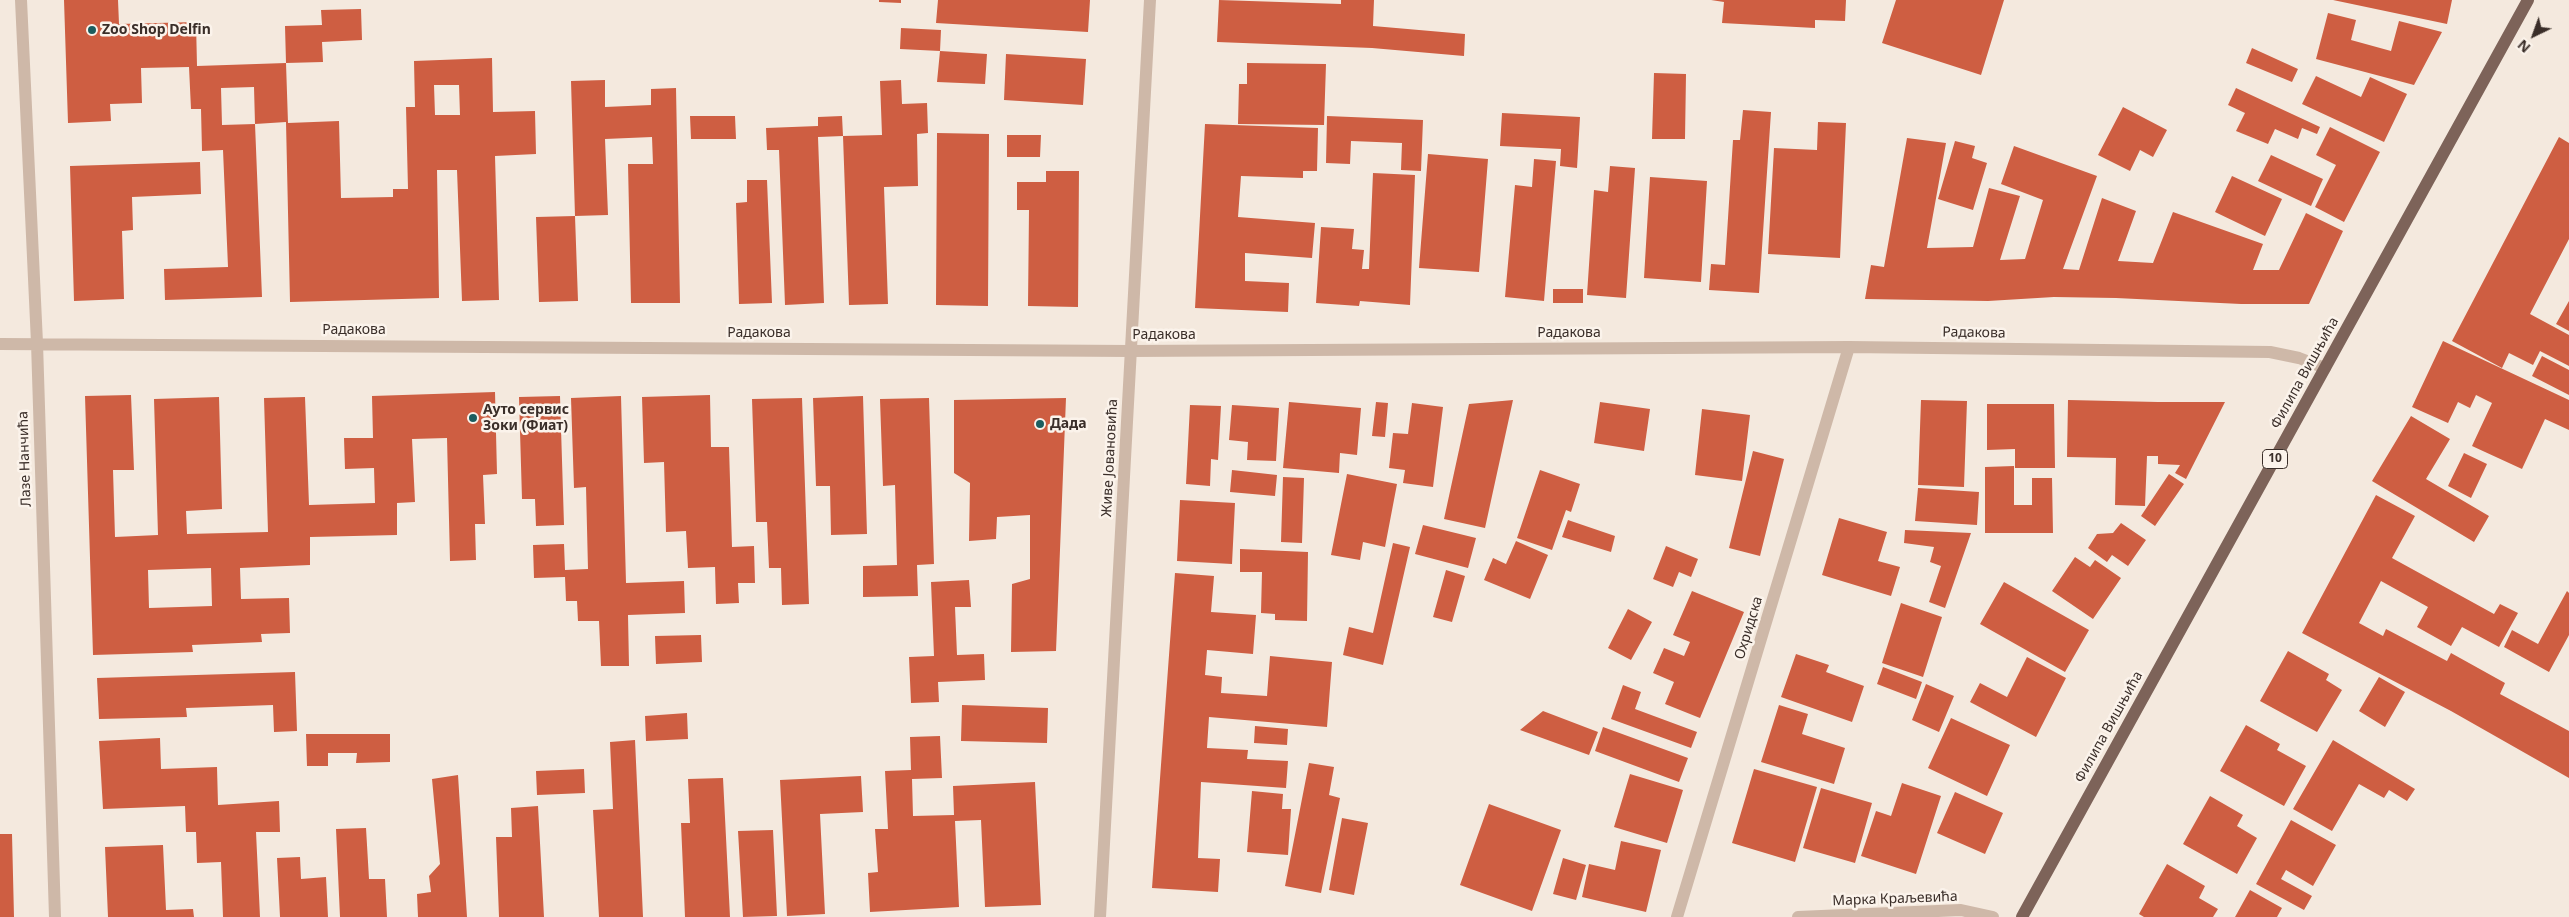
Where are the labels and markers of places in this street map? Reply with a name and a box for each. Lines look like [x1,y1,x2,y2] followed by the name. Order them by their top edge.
[102,22,211,38] place label: Zoo Shop Delfin
[86,24,98,36] marker: Zoo Shop Delfin
[483,402,569,434] place label: Ауто сервис Зоки (Фиат)
[467,412,479,424] marker: Ауто сервис Зоки (Фиат)
[1050,416,1086,432] place label: Дада
[1034,418,1046,430] marker: Дада

